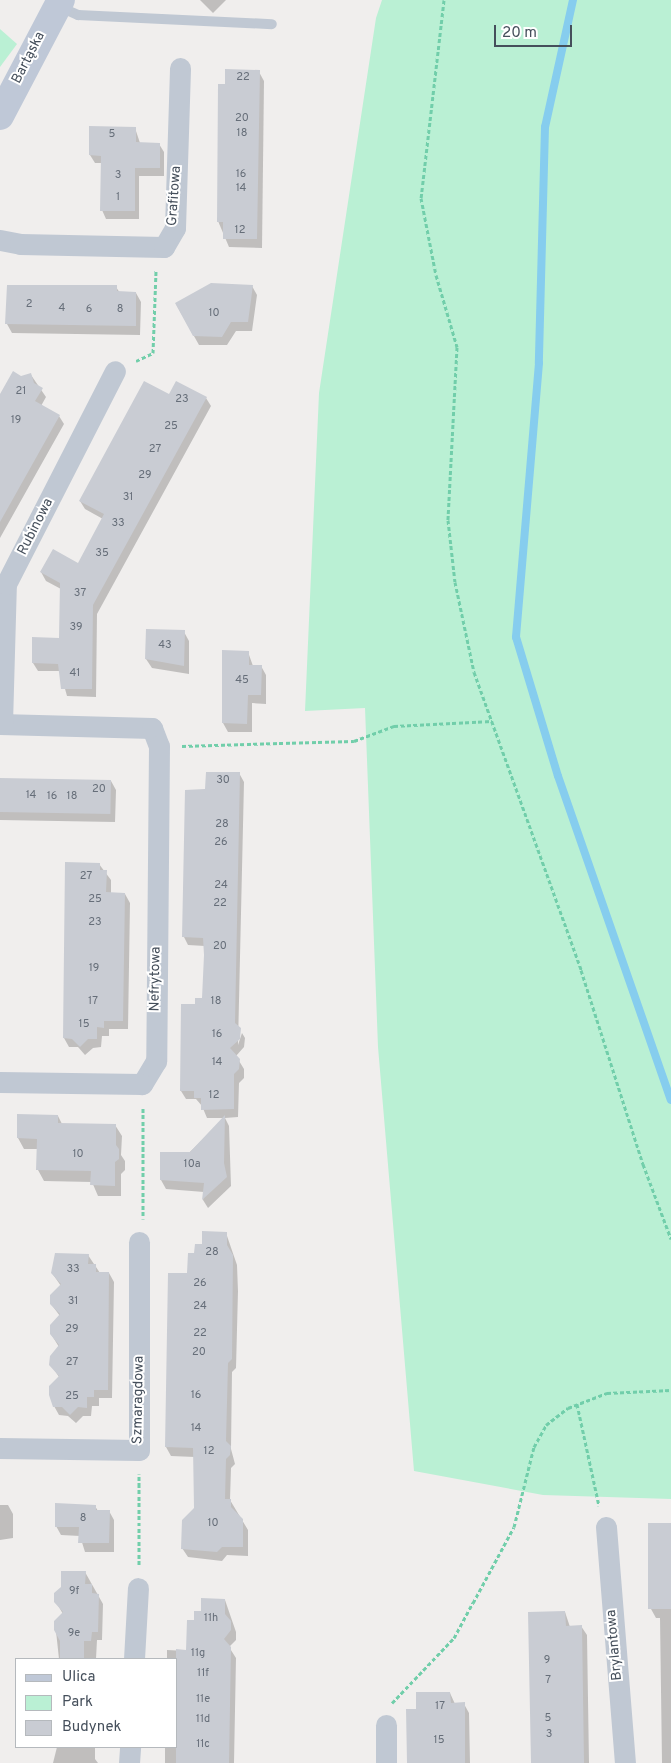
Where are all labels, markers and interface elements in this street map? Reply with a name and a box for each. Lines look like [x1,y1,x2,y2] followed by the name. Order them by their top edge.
[496,15,574,47] scale bar
[502,24,537,43] text: 20 m
[9,29,49,87] street label: Bartąska
[236,70,250,84] house number: 22
[235,111,249,125] house number: 20
[237,126,247,140] house number: 18
[109,127,115,141] house number: 5
[165,165,185,227] street label: Grafitowa
[236,167,246,181] house number: 16
[115,168,121,182] house number: 3
[236,181,246,195] house number: 14
[116,190,120,204] house number: 1
[235,223,245,237] house number: 12
[26,297,32,311] house number: 2
[59,301,65,315] house number: 4
[86,302,92,316] house number: 6
[117,302,123,316] house number: 8
[208,306,220,320] house number: 10
[16,384,26,398] house number: 21
[175,392,189,406] house number: 23
[11,413,21,427] house number: 19
[164,419,178,433] house number: 25
[149,442,161,456] house number: 27
[138,468,152,482] house number: 29
[123,490,133,504] house number: 31
[15,496,57,558] street label: Rubinowa
[111,516,125,530] house number: 33
[95,546,109,560] house number: 35
[74,586,86,600] house number: 37
[70,620,82,634] house number: 39
[158,638,172,652] house number: 43
[70,666,80,680] house number: 41
[235,673,249,687] house number: 45
[216,773,230,787] house number: 30
[92,782,106,796] house number: 20
[26,788,36,802] house number: 14
[47,789,57,803] house number: 16
[67,789,77,803] house number: 18
[215,817,229,831] house number: 28
[214,835,228,849] house number: 26
[80,869,92,883] house number: 27
[214,878,228,892] house number: 24
[88,892,102,906] house number: 25
[213,896,227,910] house number: 22
[88,915,102,929] house number: 23
[213,939,227,953] house number: 20
[147,946,165,1012] street label: Nefrytowa
[89,961,99,975] house number: 19
[88,994,98,1008] house number: 17
[211,994,221,1008] house number: 18
[79,1017,89,1031] house number: 15
[212,1027,222,1041] house number: 16
[212,1055,222,1069] house number: 14
[209,1088,219,1102] house number: 12
[72,1147,84,1161] house number: 10
[184,1157,200,1171] house number: 10a
[205,1245,219,1259] house number: 28
[66,1262,80,1276] house number: 33
[193,1276,207,1290] house number: 26
[68,1294,78,1308] house number: 31
[193,1299,207,1313] house number: 24
[65,1322,79,1336] house number: 29
[193,1326,207,1340] house number: 22
[192,1345,206,1359] house number: 20
[66,1355,78,1369] house number: 27
[130,1356,148,1444] street label: Szmaragdowa
[191,1388,201,1402] house number: 16
[65,1389,79,1403] house number: 25
[191,1421,201,1435] house number: 14
[204,1444,214,1458] house number: 12
[80,1511,86,1525] house number: 8
[207,1516,219,1530] house number: 10
[69,1584,79,1598] house number: 9f
[604,1609,626,1681] street label: Brylantowa
[204,1611,218,1625] house number: 11h
[68,1626,80,1640] house number: 9e
[191,1646,205,1660] house number: 11g
[544,1653,550,1667] house number: 9
[15,1658,178,1748] legend
[197,1666,209,1680] house number: 11f
[62,1668,95,1687] text: Ulica
[545,1673,551,1687] house number: 7
[196,1692,210,1706] house number: 11e
[62,1693,93,1712] text: Park
[435,1699,445,1713] house number: 17
[545,1711,551,1725] house number: 5
[196,1712,210,1726] house number: 11d
[62,1718,121,1737] text: Budynek
[546,1727,552,1741] house number: 3
[434,1733,444,1747] house number: 15
[196,1737,210,1751] house number: 11c

